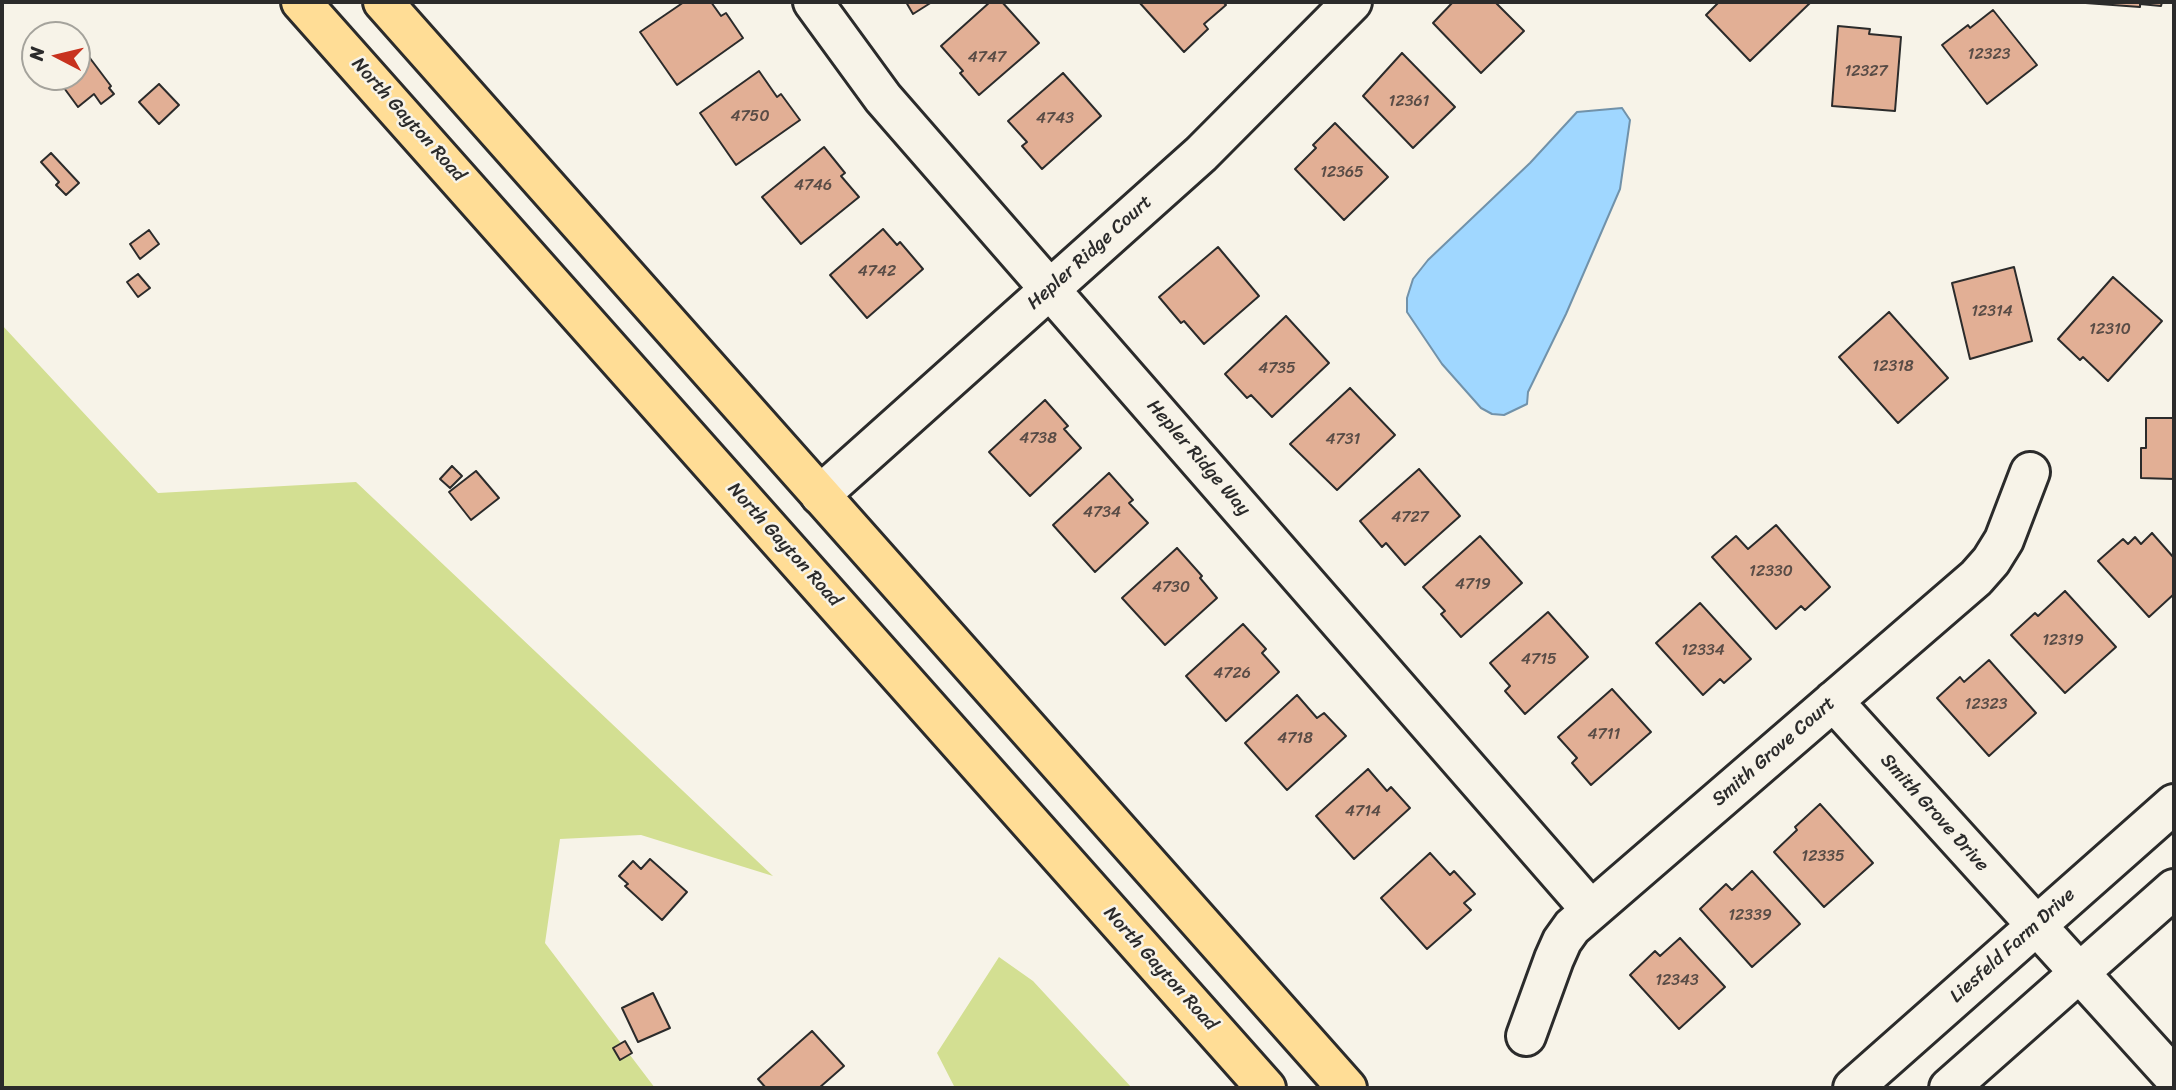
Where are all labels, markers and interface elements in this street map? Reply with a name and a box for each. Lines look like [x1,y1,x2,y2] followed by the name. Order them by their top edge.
[21,21,91,91] north arrow
[19,45,54,62] text: N
[1968,45,2010,65] house number: 12323
[968,48,1006,68] house number: 4747
[346,53,470,187] street label: North Gayton Road
[1844,62,1888,82] house number: 12327
[1389,92,1429,112] house number: 12361
[730,107,770,127] house number: 4750
[1036,109,1074,129] house number: 4743
[1320,163,1364,183] house number: 12365
[794,176,832,196] house number: 4746
[1023,191,1157,315] street label: Hepler Ridge Court
[858,262,896,282] house number: 4742
[1971,302,2013,322] house number: 12314
[2089,320,2131,340] house number: 12310
[1872,357,1914,377] house number: 12318
[1258,359,1296,379] house number: 4735
[1141,395,1255,521] street label: Hepler Ridge Way
[1019,429,1057,449] house number: 4738
[1326,430,1360,450] house number: 4731
[722,478,846,612] street label: North Gayton Road
[1083,503,1121,523] house number: 4734
[1391,508,1429,528] house number: 4727
[1749,562,1793,582] house number: 12330
[1455,575,1491,595] house number: 4719
[1152,578,1190,598] house number: 4730
[2042,631,2084,651] house number: 12319
[1681,641,1725,661] house number: 12334
[1521,650,1557,670] house number: 4715
[1213,664,1251,684] house number: 4726
[1708,692,1840,812] street label: Smith Grove Court
[1965,695,2007,715] house number: 12323
[1588,725,1620,745] house number: 4711
[1277,729,1313,749] house number: 4718
[1875,749,1993,877] street label: Smith Grove Drive
[1345,802,1381,822] house number: 4714
[1801,847,1845,867] house number: 12335
[1946,884,2080,1008] street label: Liesfeld Farm Drive
[1098,902,1222,1036] street label: North Gayton Road
[1728,906,1772,926] house number: 12339
[1655,971,1699,991] house number: 12343

